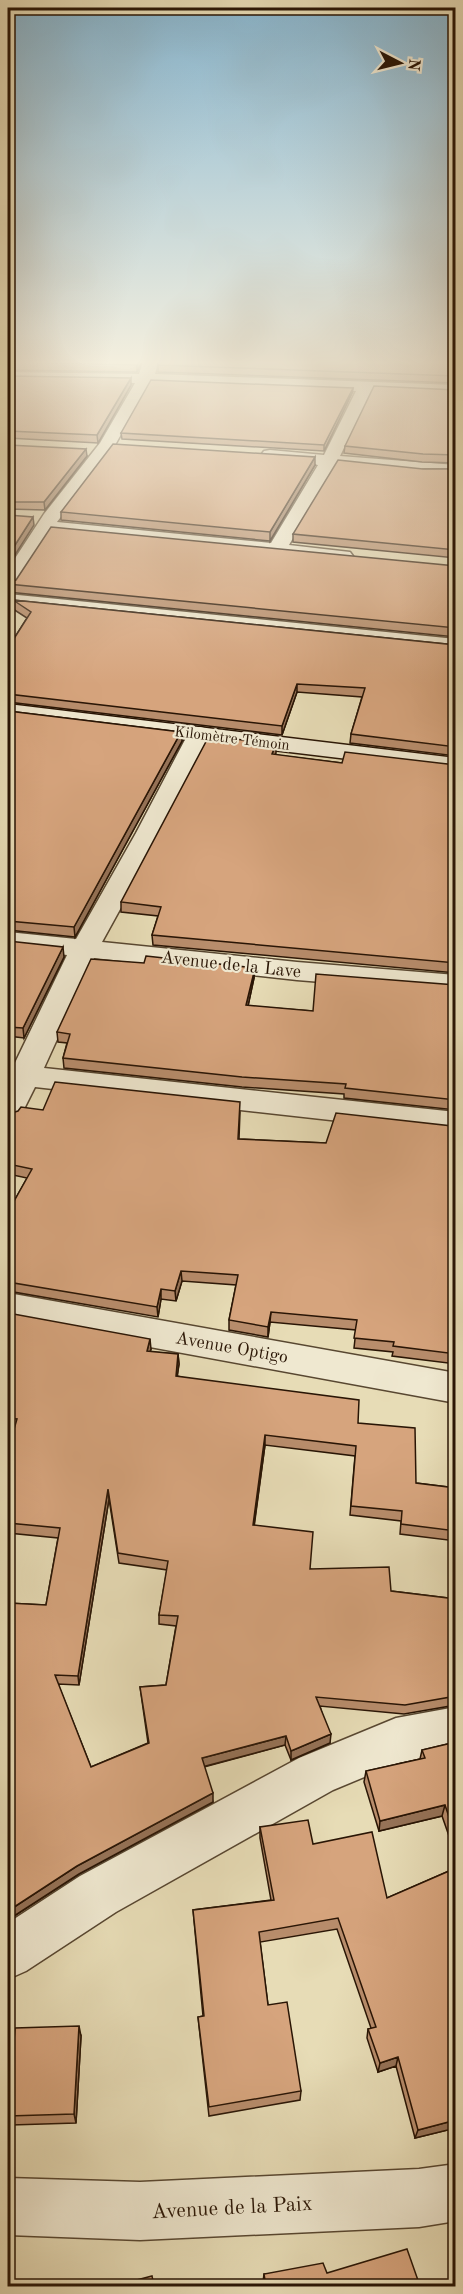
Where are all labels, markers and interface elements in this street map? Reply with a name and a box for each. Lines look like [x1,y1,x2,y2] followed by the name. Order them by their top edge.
[370,33,430,93] north arrow
[404,58,422,72] text: N
[173,725,290,754] street label: Kilomètre Témoin
[160,949,302,981] street label: Avenue de la Lave
[174,1329,290,1367] street label: Avenue Optigo
[151,2194,313,2223] street label: Avenue de la Paix

